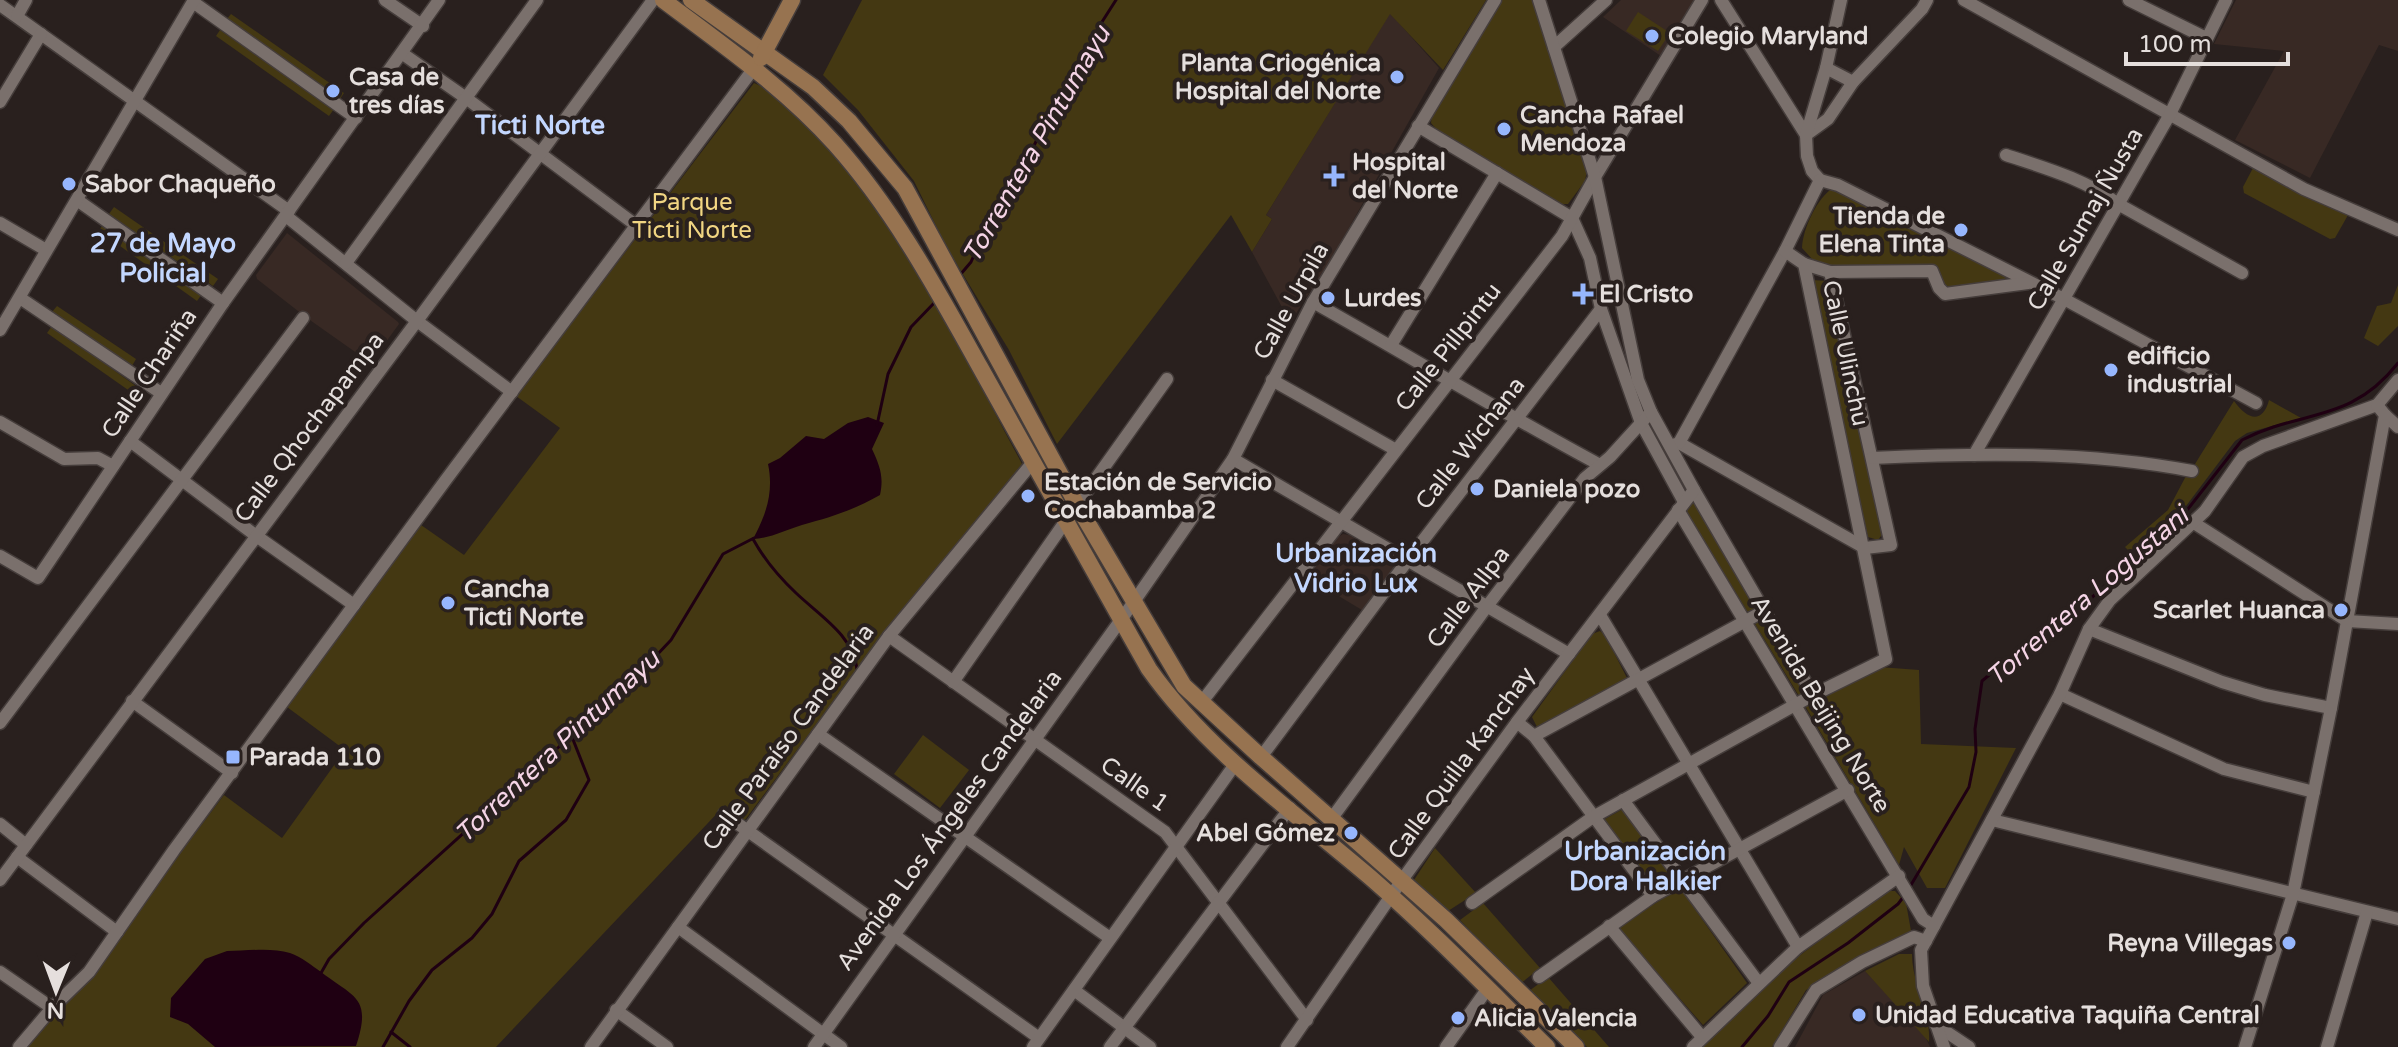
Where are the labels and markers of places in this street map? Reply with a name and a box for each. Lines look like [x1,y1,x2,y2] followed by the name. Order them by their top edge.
[1668,22,1868,51] place label: Colegio Maryland
[1643,27,1661,45] marker: Colegio Maryland
[1175,49,1381,106] place label: Planta Criogénica Hospital del Norte
[349,63,444,120] place label: Casa de tres días
[1388,68,1406,86] marker: Planta Criogénica Hospital del Norte
[324,82,342,100] marker: Casa de tres días
[1520,101,1684,158] place label: Cancha Rafael Mendoza
[1495,120,1513,138] marker: Cancha Rafael Mendoza
[1352,148,1459,205] place label: Hospital del Norte
[1323,165,1345,187] marker: Hospital del Norte
[85,170,276,199] place label: Sabor Chaqueño
[60,175,78,193] marker: Sabor Chaqueño
[1818,202,1945,259] place label: Tienda de Elena Tinta
[1952,221,1970,239] marker: Tienda de Elena Tinta
[1599,280,1693,309] place label: El Cristo
[1344,284,1422,313] place label: Lurdes
[1574,285,1592,303] marker: El Cristo
[1319,289,1337,307] marker: Lurdes
[2127,342,2233,399] place label: edificio industrial
[2102,361,2120,379] marker: edificio industrial
[1044,468,1272,525] place label: Estación de Servicio Cochabamba 2
[1493,475,1640,504] place label: Daniela pozo
[1468,480,1486,498] marker: Daniela pozo
[1019,487,1037,505] marker: Estación de Servicio Cochabamba 2
[463,575,584,632] place label: Cancha Ticti Norte
[439,594,457,612] marker: Cancha Ticti Norte
[2153,596,2325,625] place label: Scarlet Huanca
[2332,601,2350,619] marker: Scarlet Huanca
[249,743,381,772] place label: Parada 110
[224,748,242,766] marker: Parada 110
[1196,819,1335,848] place label: Abel Gómez
[1342,824,1360,842] marker: Abel Gómez
[2107,929,2273,958] place label: Reyna Villegas
[2280,934,2298,952] marker: Reyna Villegas
[1875,1001,2260,1030] place label: Unidad Educativa Taquiña Central
[1474,1004,1637,1033] place label: Alicia Valencia
[1850,1006,1868,1024] marker: Unidad Educativa Taquiña Central
[1449,1009,1467,1027] marker: Alicia Valencia

